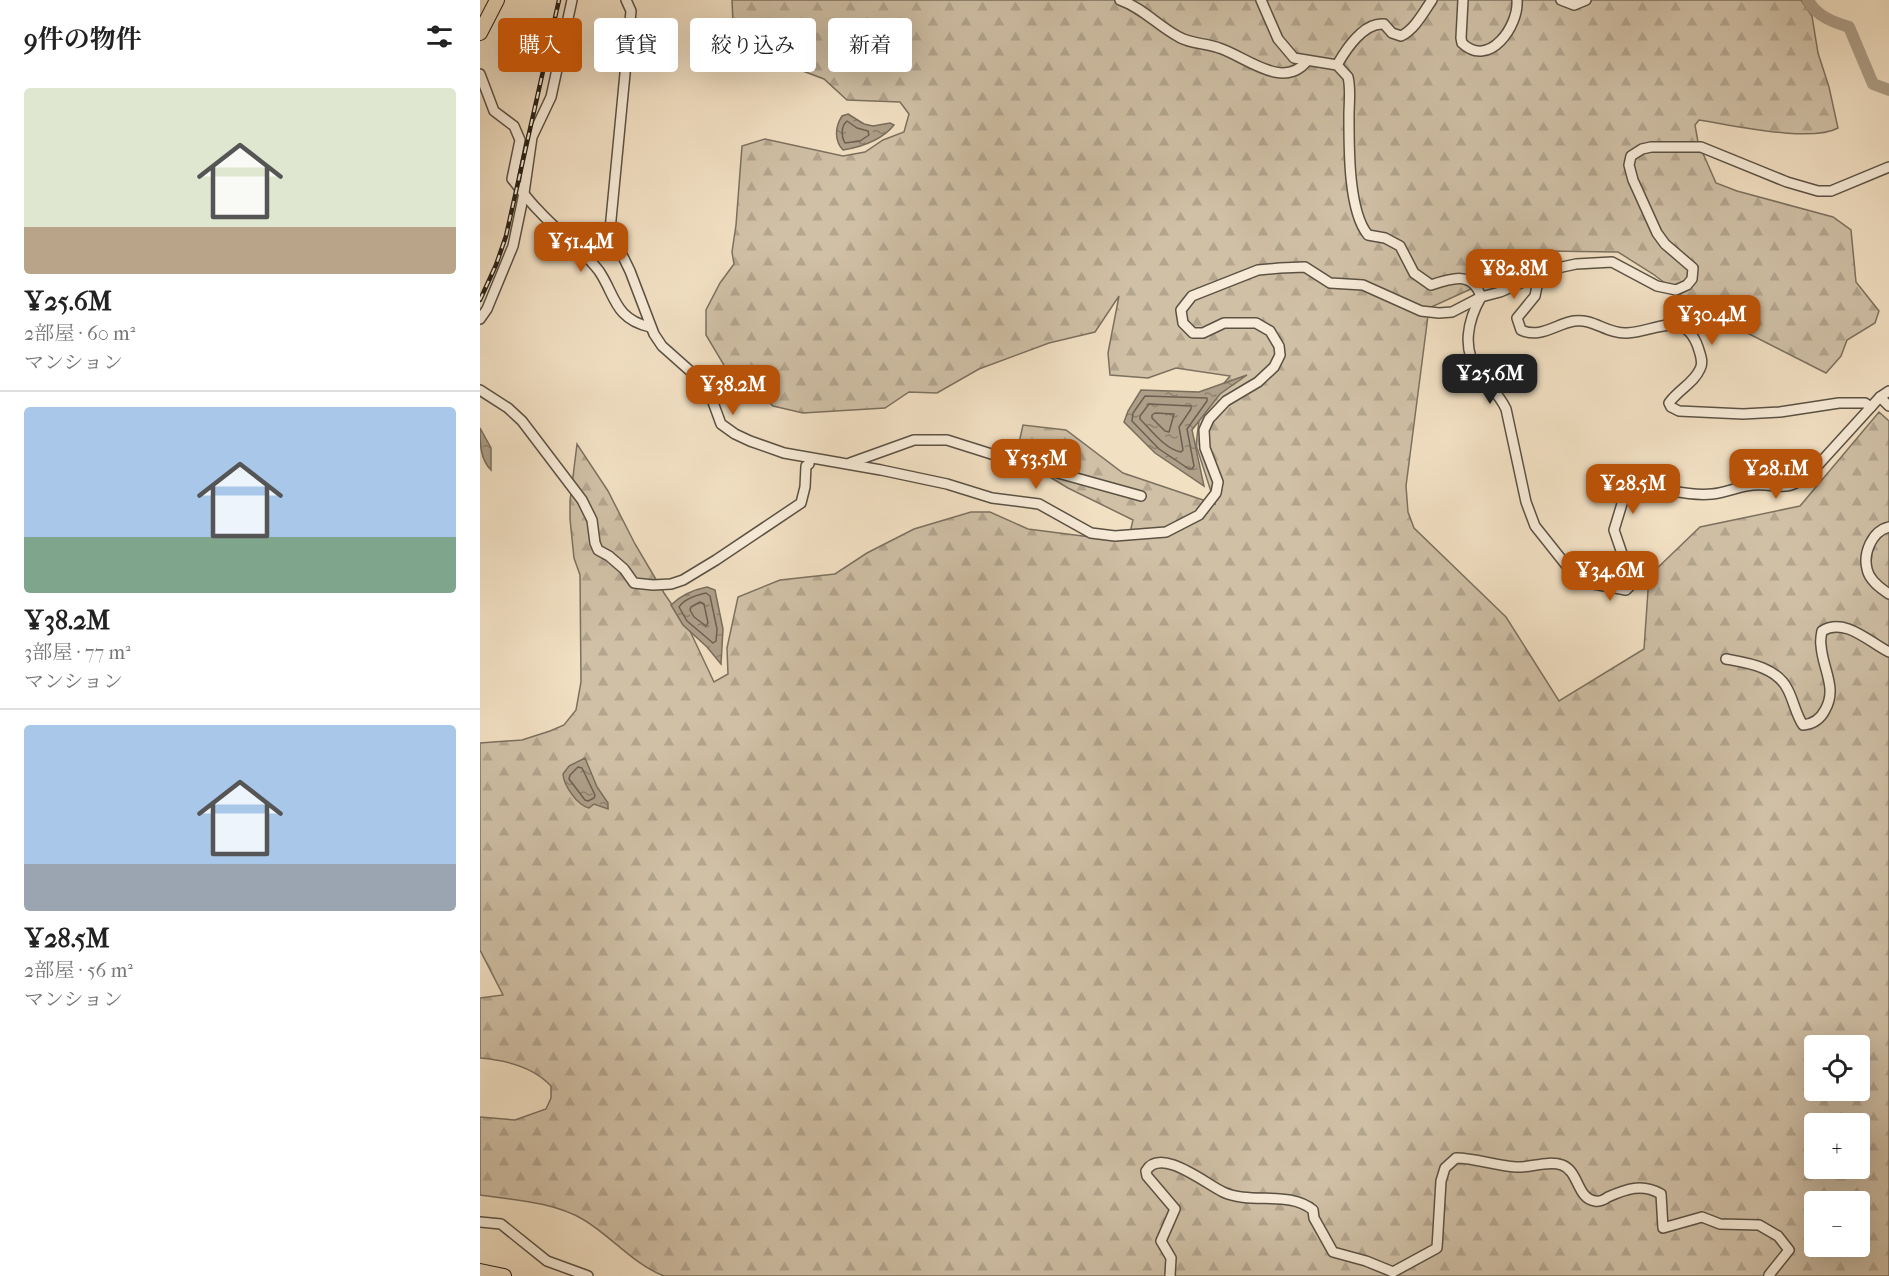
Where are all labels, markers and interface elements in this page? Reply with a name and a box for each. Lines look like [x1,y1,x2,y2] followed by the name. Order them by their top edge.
[498,18,582,72] chip: 購入
[594,18,678,72] chip: 賃貸
[690,18,816,72] chip: 絞り込み
[828,18,912,72] chip: 新着
[423,20,456,53] icon: filters
[24,24,142,55] text: 9件の物件
[186,127,294,235] icon: home
[532,222,630,273] pin: ¥51.4M
[548,230,614,253] text: ¥51.4M
[1465,249,1563,300] pin: ¥82.8M
[1480,257,1548,280] text: ¥82.8M
[24,286,112,317] text: ¥25.6M
[1663,295,1761,346] pin: ¥30.4M
[1677,303,1747,326] text: ¥30.4M
[24,322,135,345] text: 2部屋 · 60 m²
[24,351,123,374] text: マンション
[1441,354,1539,405] pin: ¥25.6M
[1456,362,1524,385] text: ¥25.6M
[684,365,782,416] pin: ¥38.2M
[700,373,766,396] text: ¥38.2M
[987,439,1085,490] pin: ¥53.5M
[186,446,294,554] icon: home
[1005,447,1067,470] text: ¥53.5M
[1727,449,1825,500] pin: ¥28.1M
[1743,457,1809,480] text: ¥28.1M
[1584,464,1682,515] pin: ¥28.5M
[1600,472,1666,495] text: ¥28.5M
[1561,551,1659,602] pin: ¥34.6M
[1575,559,1645,582] text: ¥34.6M
[24,605,110,636] text: ¥38.2M
[24,641,131,664] text: 3部屋 · 77 m²
[24,670,123,693] text: マンション
[186,764,294,872] icon: home
[24,923,110,954] text: ¥28.5M
[24,959,133,982] text: 2部屋 · 56 m²
[24,988,123,1011] text: マンション
[1804,1035,1870,1257] map controls
[1804,1035,1870,1101] button: locate
[1804,1113,1870,1179] button: +
[1804,1191,1870,1257] button: −

